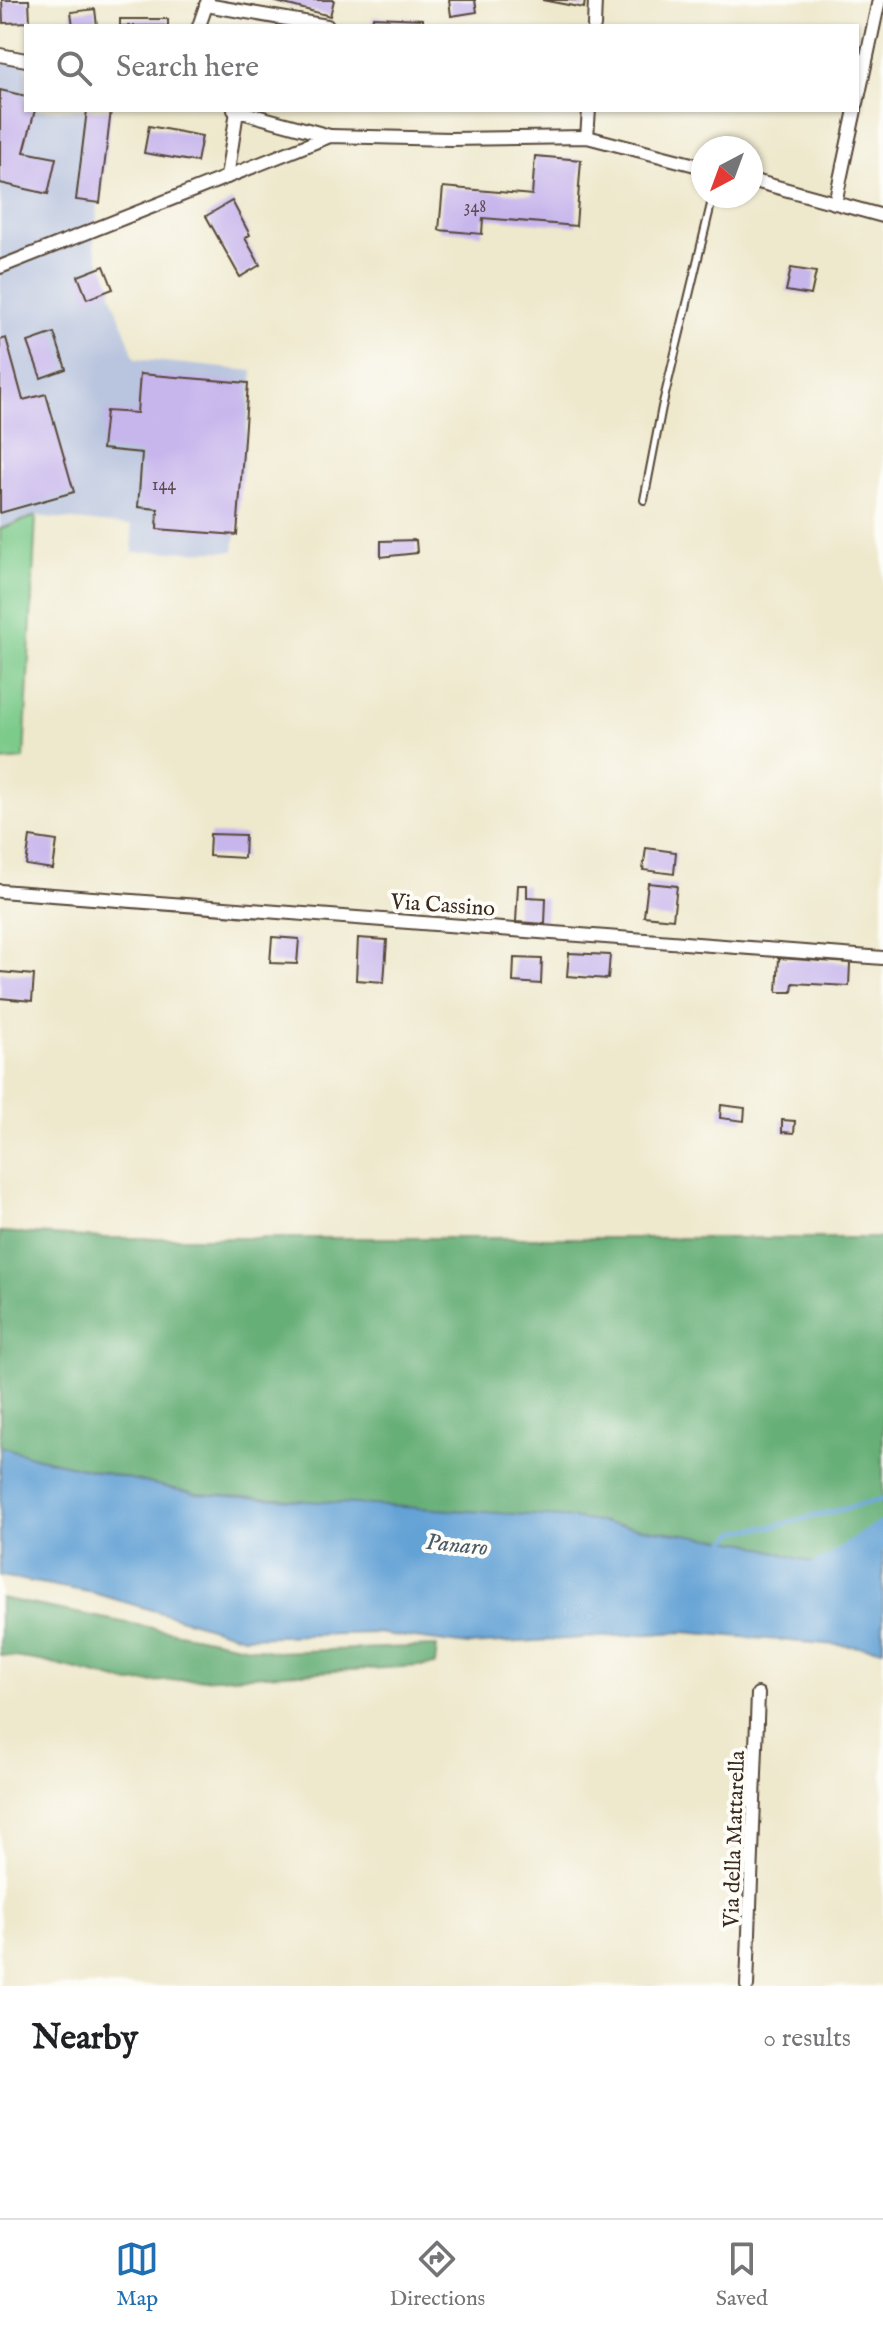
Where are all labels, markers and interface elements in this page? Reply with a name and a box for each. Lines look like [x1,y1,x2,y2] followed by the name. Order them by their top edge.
[24,24,859,112] search box
[52,46,96,90] icon: search
[116,49,259,87] text: Search here
[691,136,763,208] north arrow
[464,196,486,219] house number: 348
[152,474,176,497] house number: 144
[389,888,496,924] street label: Via Cassino
[424,1527,490,1564] water label: Panaro
[718,1749,752,1929] street label: Via della Mattarella
[32,2017,138,2060] text: Nearby
[763,2022,851,2055] text: 0 results
[115,2237,159,2313] tab: Map
[390,2237,485,2313] tab: Directions
[716,2237,768,2313] tab: Saved

